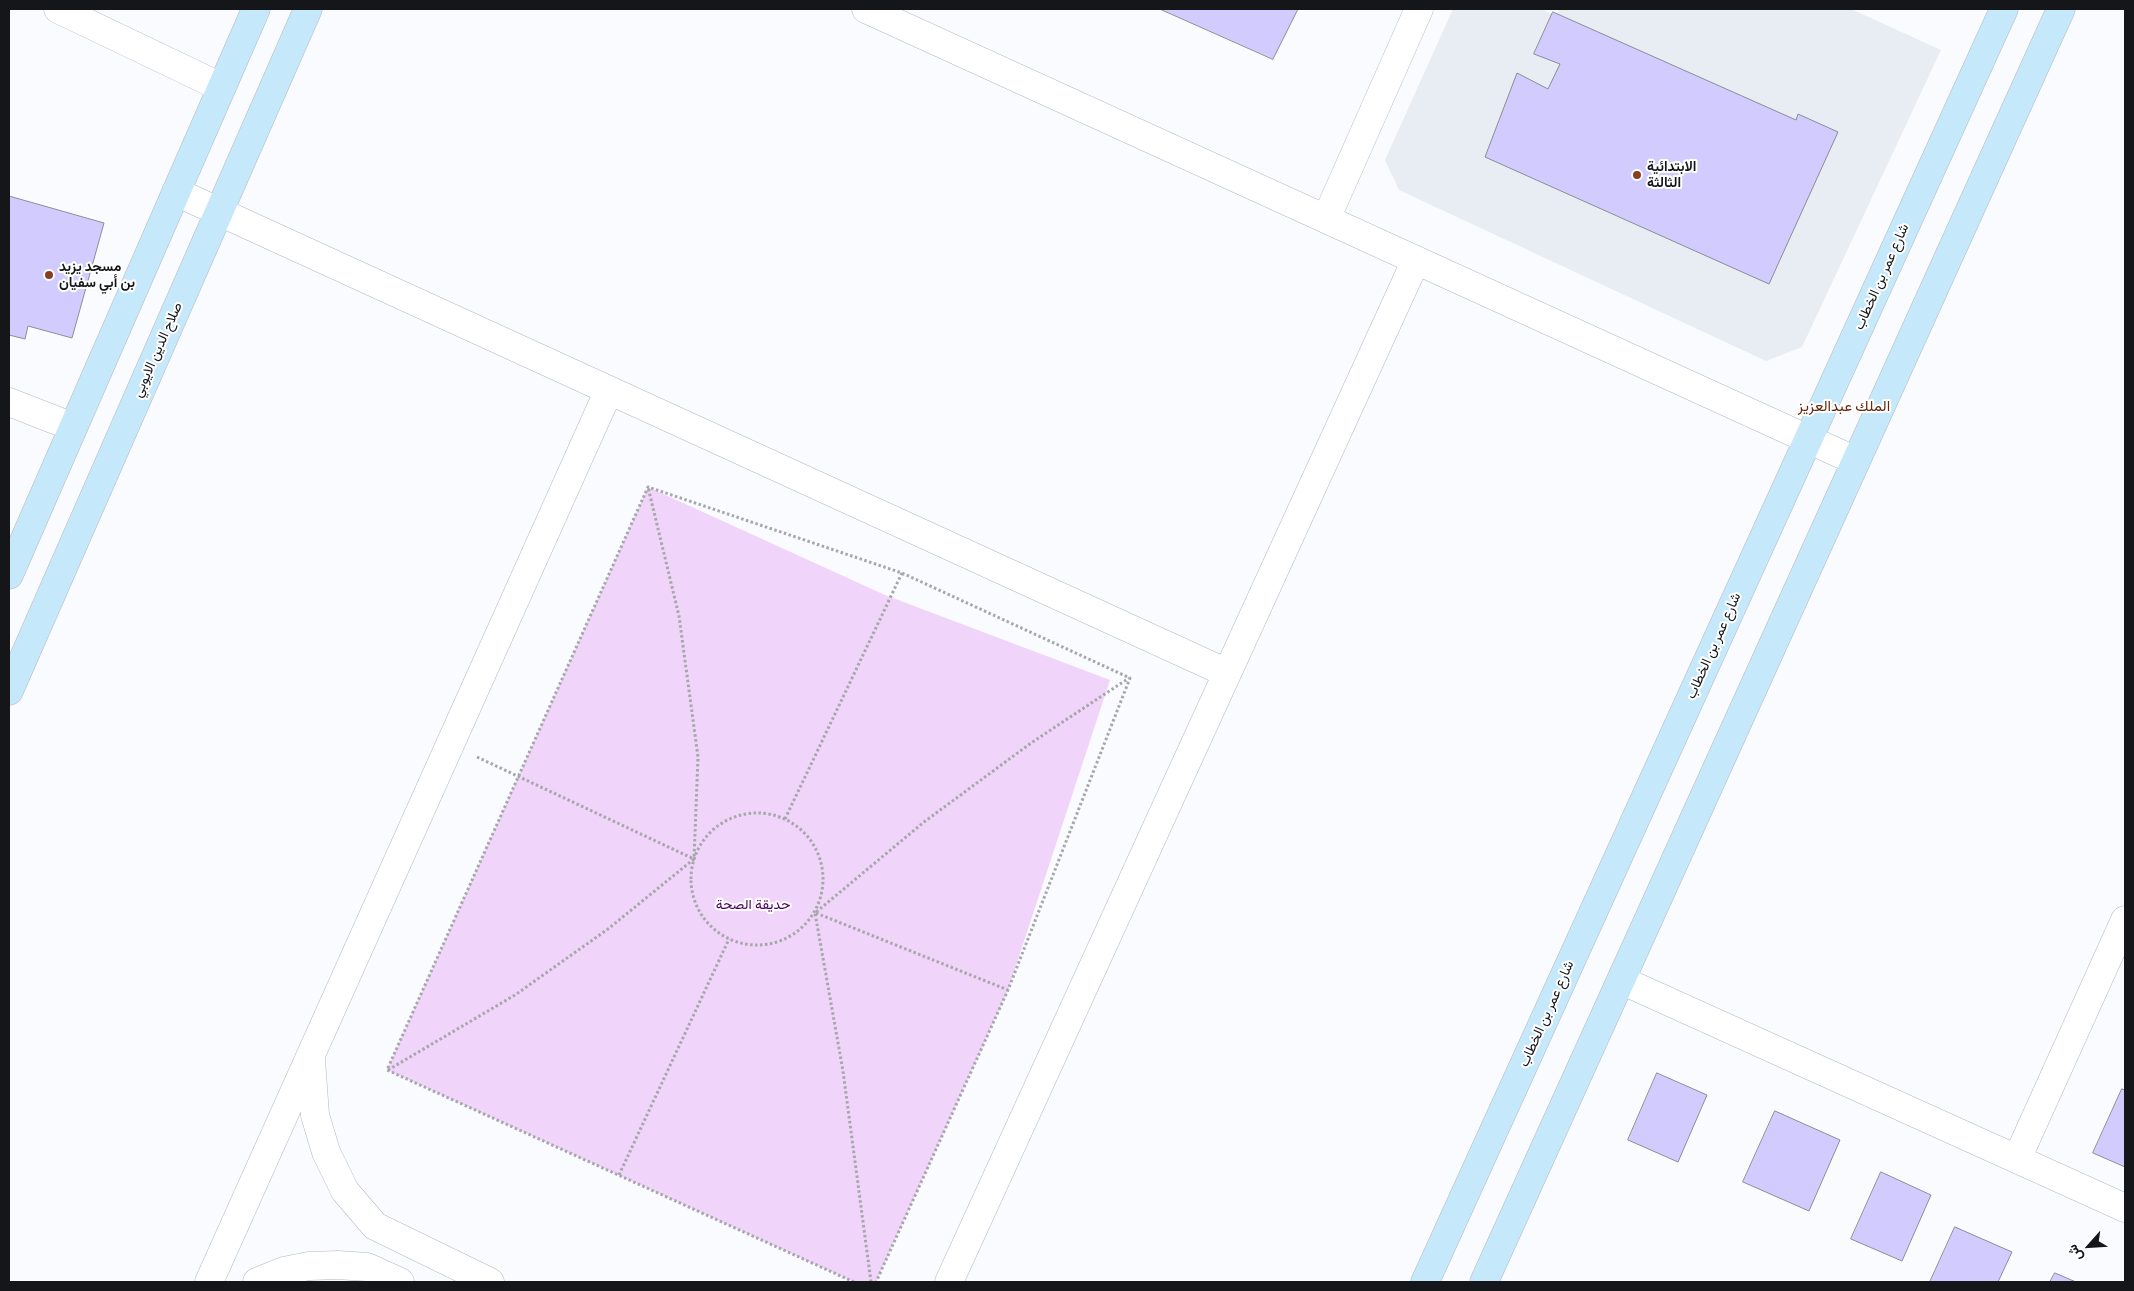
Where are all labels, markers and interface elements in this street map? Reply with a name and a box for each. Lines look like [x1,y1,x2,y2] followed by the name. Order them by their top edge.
[1647,159,1696,192] place label: الابتدائية الثالثة
[1631,169,1643,181] marker: الابتدائية الثالثة
[1851,221,1913,333] street label: شارع عمر بن الخطاب
[59,259,135,292] place label: مسجد يزيد بن أبي سفيان
[43,269,55,281] marker: مسجد يزيد بن أبي سفيان
[130,300,186,400] street label: صلاح الدين الايوبي
[1798,398,1890,416] district label: الملك عبدالعزيز
[1683,590,1745,702] street label: شارع عمر بن الخطاب
[716,897,790,913] park label: حديقة الصحة
[1516,958,1578,1070] street label: شارع عمر بن الخطاب
[2064,1221,2114,1271] north arrow
[2064,1242,2086,1264] text: ش

